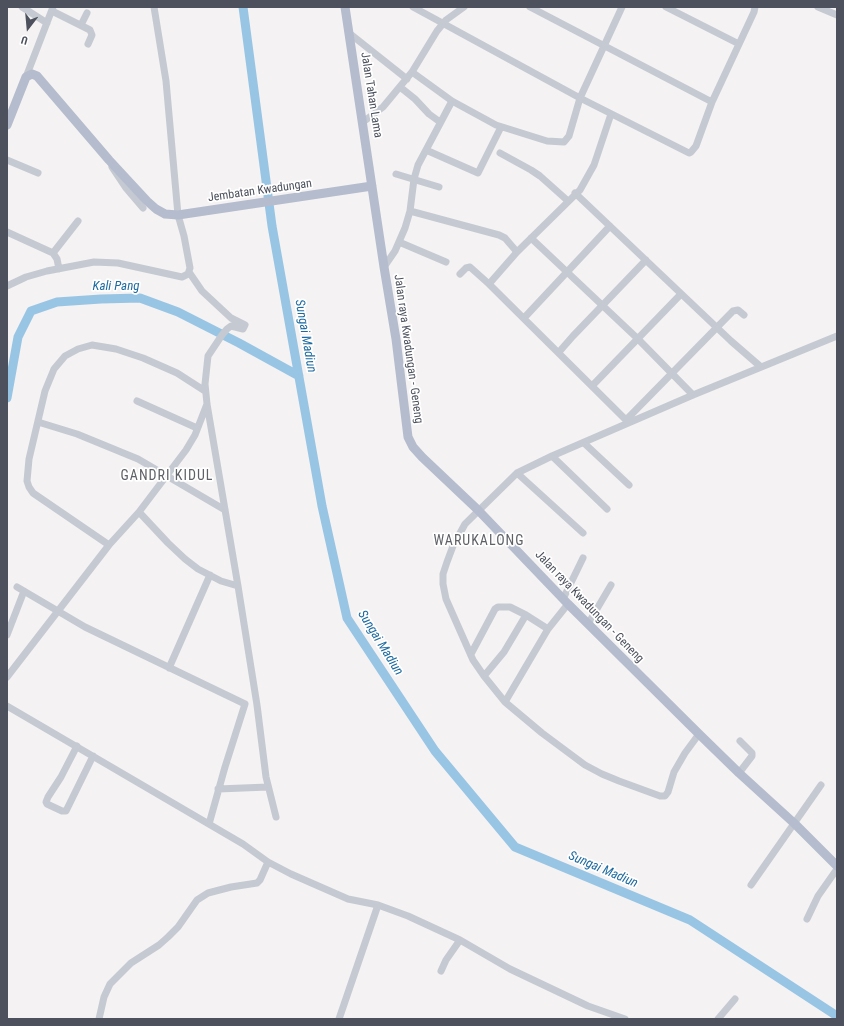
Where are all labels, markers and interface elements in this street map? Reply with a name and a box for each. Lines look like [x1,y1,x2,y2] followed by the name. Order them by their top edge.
[8,8,48,48] north arrow
[20,33,29,47] text: U
[357,51,385,139] street label: Jalan Tahan Lama
[207,177,313,205] street label: Jembatan Kwadungan
[390,274,426,424] street label: Jalan raya Kwadungan - Geneng
[93,279,139,295] water label: Kali Pang
[291,298,319,374] water label: Sungai Madiun
[121,468,213,484] district label: GANDRI KIDUL
[433,533,525,549] district label: WARUKALONG
[532,548,646,666] street label: Jalan raya Kwadungan - Geneng
[354,608,406,678] water label: Sungai Madiun
[566,848,640,892] water label: Sungai Madiun

